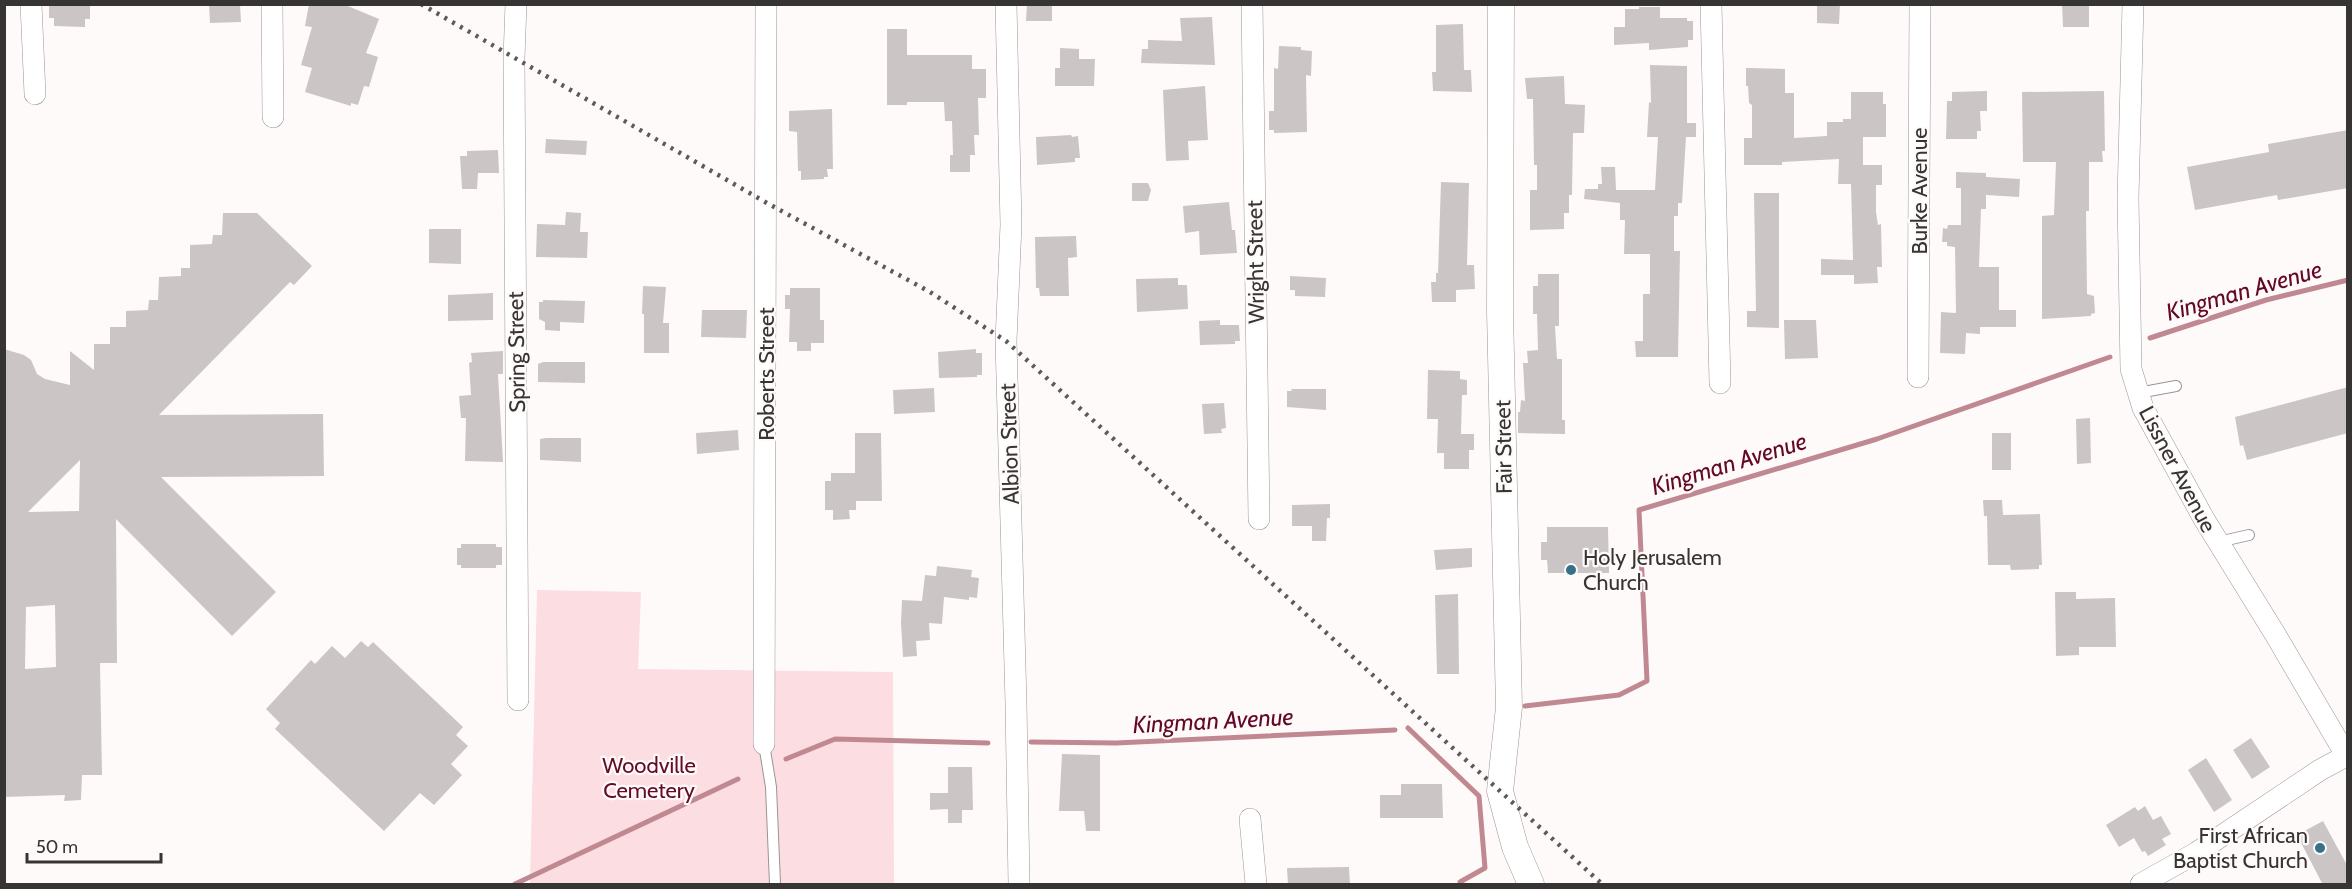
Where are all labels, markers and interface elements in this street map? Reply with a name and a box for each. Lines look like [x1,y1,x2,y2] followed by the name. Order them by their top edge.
[1906,128,1933,254] street label: Burke Avenue
[1241,200,1270,324] street label: Wright Street
[2162,254,2325,327] water label: Kingman Avenue
[502,291,531,413] street label: Spring Street
[753,307,780,441] street label: Roberts Street
[994,382,1025,505] street label: Albion Street
[1489,399,1518,494] street label: Fair Street
[2133,401,2222,537] street label: Lissner Avenue
[1648,426,1810,501] water label: Kingman Avenue
[1583,544,1722,596] place label: Holy Jerusalem Church
[1564,563,1578,577] marker: Holy Jerusalem Church
[1132,702,1294,739] water label: Kingman Avenue
[602,752,696,804] park label: Woodville Cemetery
[2173,822,2308,874] place label: First African Baptist Church
[27,826,160,864] scale bar
[36,836,78,858] text: 50 m
[2313,841,2327,855] marker: First African Baptist Church

